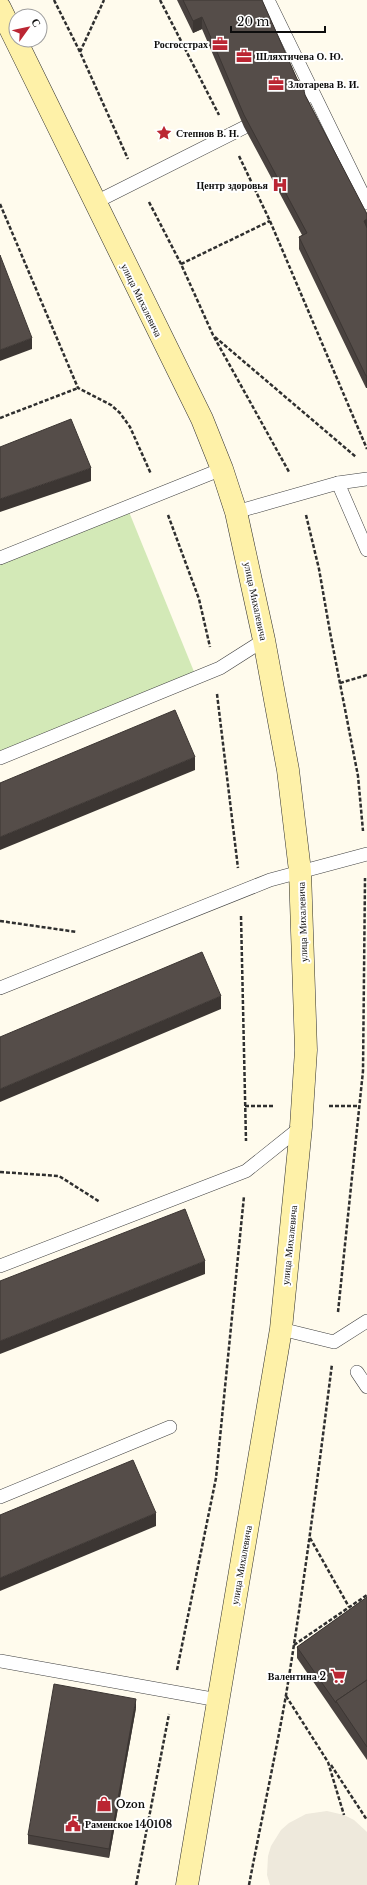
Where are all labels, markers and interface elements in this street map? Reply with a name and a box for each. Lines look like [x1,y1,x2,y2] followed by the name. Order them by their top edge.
[8,8,48,48] north arrow
[231,8,325,34] scale bar
[237,14,269,29] text: 20 m
[28,15,44,30] text: С
[211,35,229,53] office icon: Росгосстрах
[154,38,208,51] place label: Росгосстрах
[235,47,253,65] office icon: Шляхтичева О. Ю.
[256,50,344,63] place label: Шляхтичева О. Ю.
[267,75,285,93] office icon: Злотарева В. И.
[288,78,359,91] place label: Злотарева В. И.
[155,124,173,142] place icon: Степнов В. Н.
[176,127,239,140] place label: Степнов В. Н.
[271,176,289,194] hospital icon: Центр здоровья
[196,179,269,192] place label: Центр здоровья
[118,261,165,340] street label: улица Михалевича
[241,561,270,642] street label: улица Михалевича
[295,881,310,962] street label: улица Михалевича
[279,1204,300,1286] street label: улица Михалевича
[228,1524,255,1606] street label: улица Михалевича
[329,1667,347,1685] supermarket icon: Валентина 2
[268,1670,326,1683] place label: Валентина 2
[95,1795,113,1813] shop icon: Ozon
[116,1798,146,1811] place label: Ozon
[64,1815,82,1833] public building icon: Раменское 140108
[85,1818,172,1831] place label: Раменское 140108

